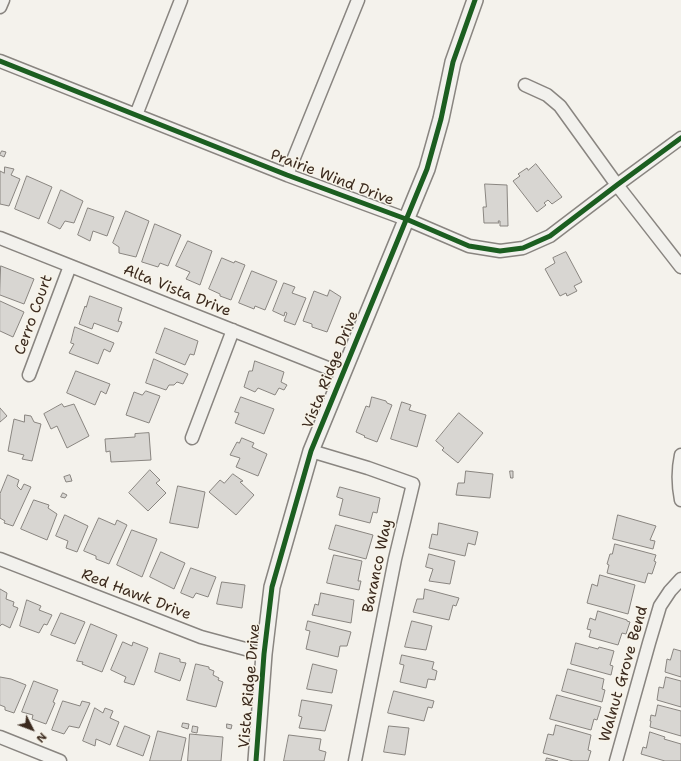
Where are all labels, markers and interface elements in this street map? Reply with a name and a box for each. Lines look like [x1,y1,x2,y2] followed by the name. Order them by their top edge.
[268,146,396,210] street label: Prairie Wind Drive
[121,261,233,321] street label: Alta Vista Drive
[11,272,57,358] street label: Cerro Court
[299,309,363,431] street label: Vista Ridge Drive
[359,518,397,614] street label: Baranco Way
[79,566,193,624] street label: Red Hawk Drive
[596,604,652,744] street label: Walnut Grove Bend
[236,623,264,749] street label: Vista Ridge Drive
[12,709,52,749] north arrow
[33,729,50,746] text: N

